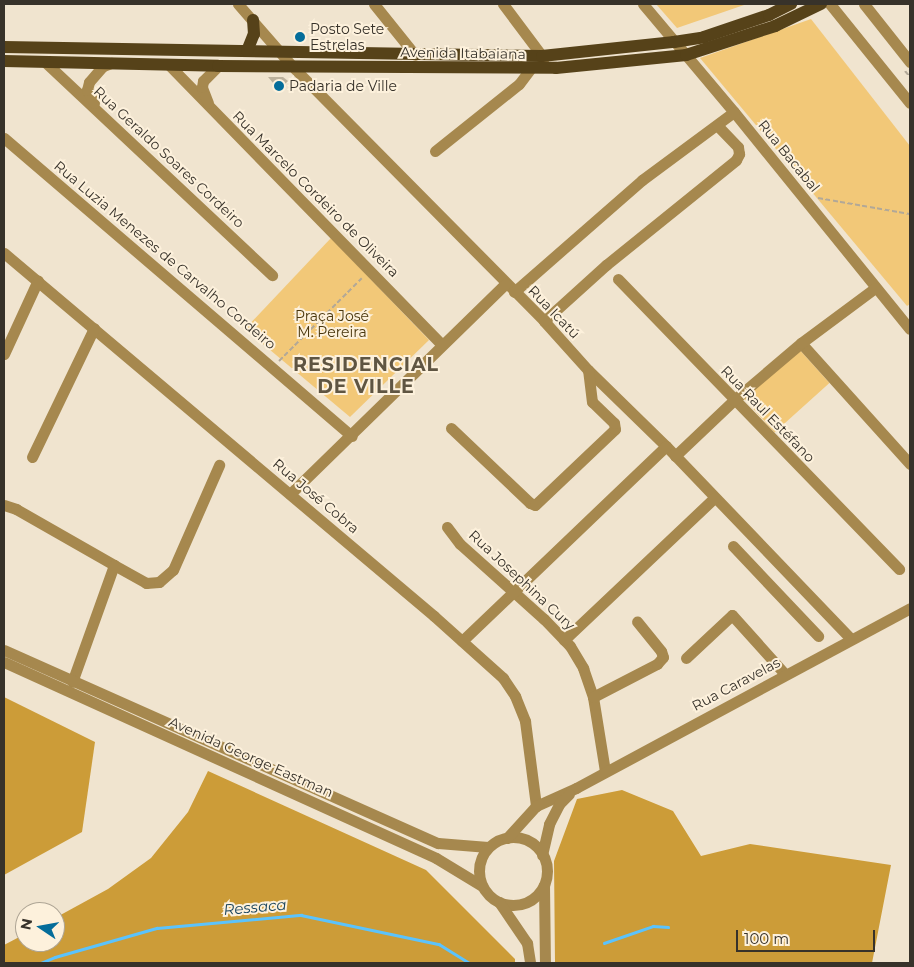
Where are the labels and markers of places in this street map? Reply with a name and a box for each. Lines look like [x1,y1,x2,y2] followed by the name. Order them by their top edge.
[310,21,384,54] place label: Posto Sete Estrelas
[294,31,306,43] marker: Posto Sete Estrelas
[289,78,397,94] place label: Padaria de Ville
[273,80,285,92] marker: Padaria de Ville

